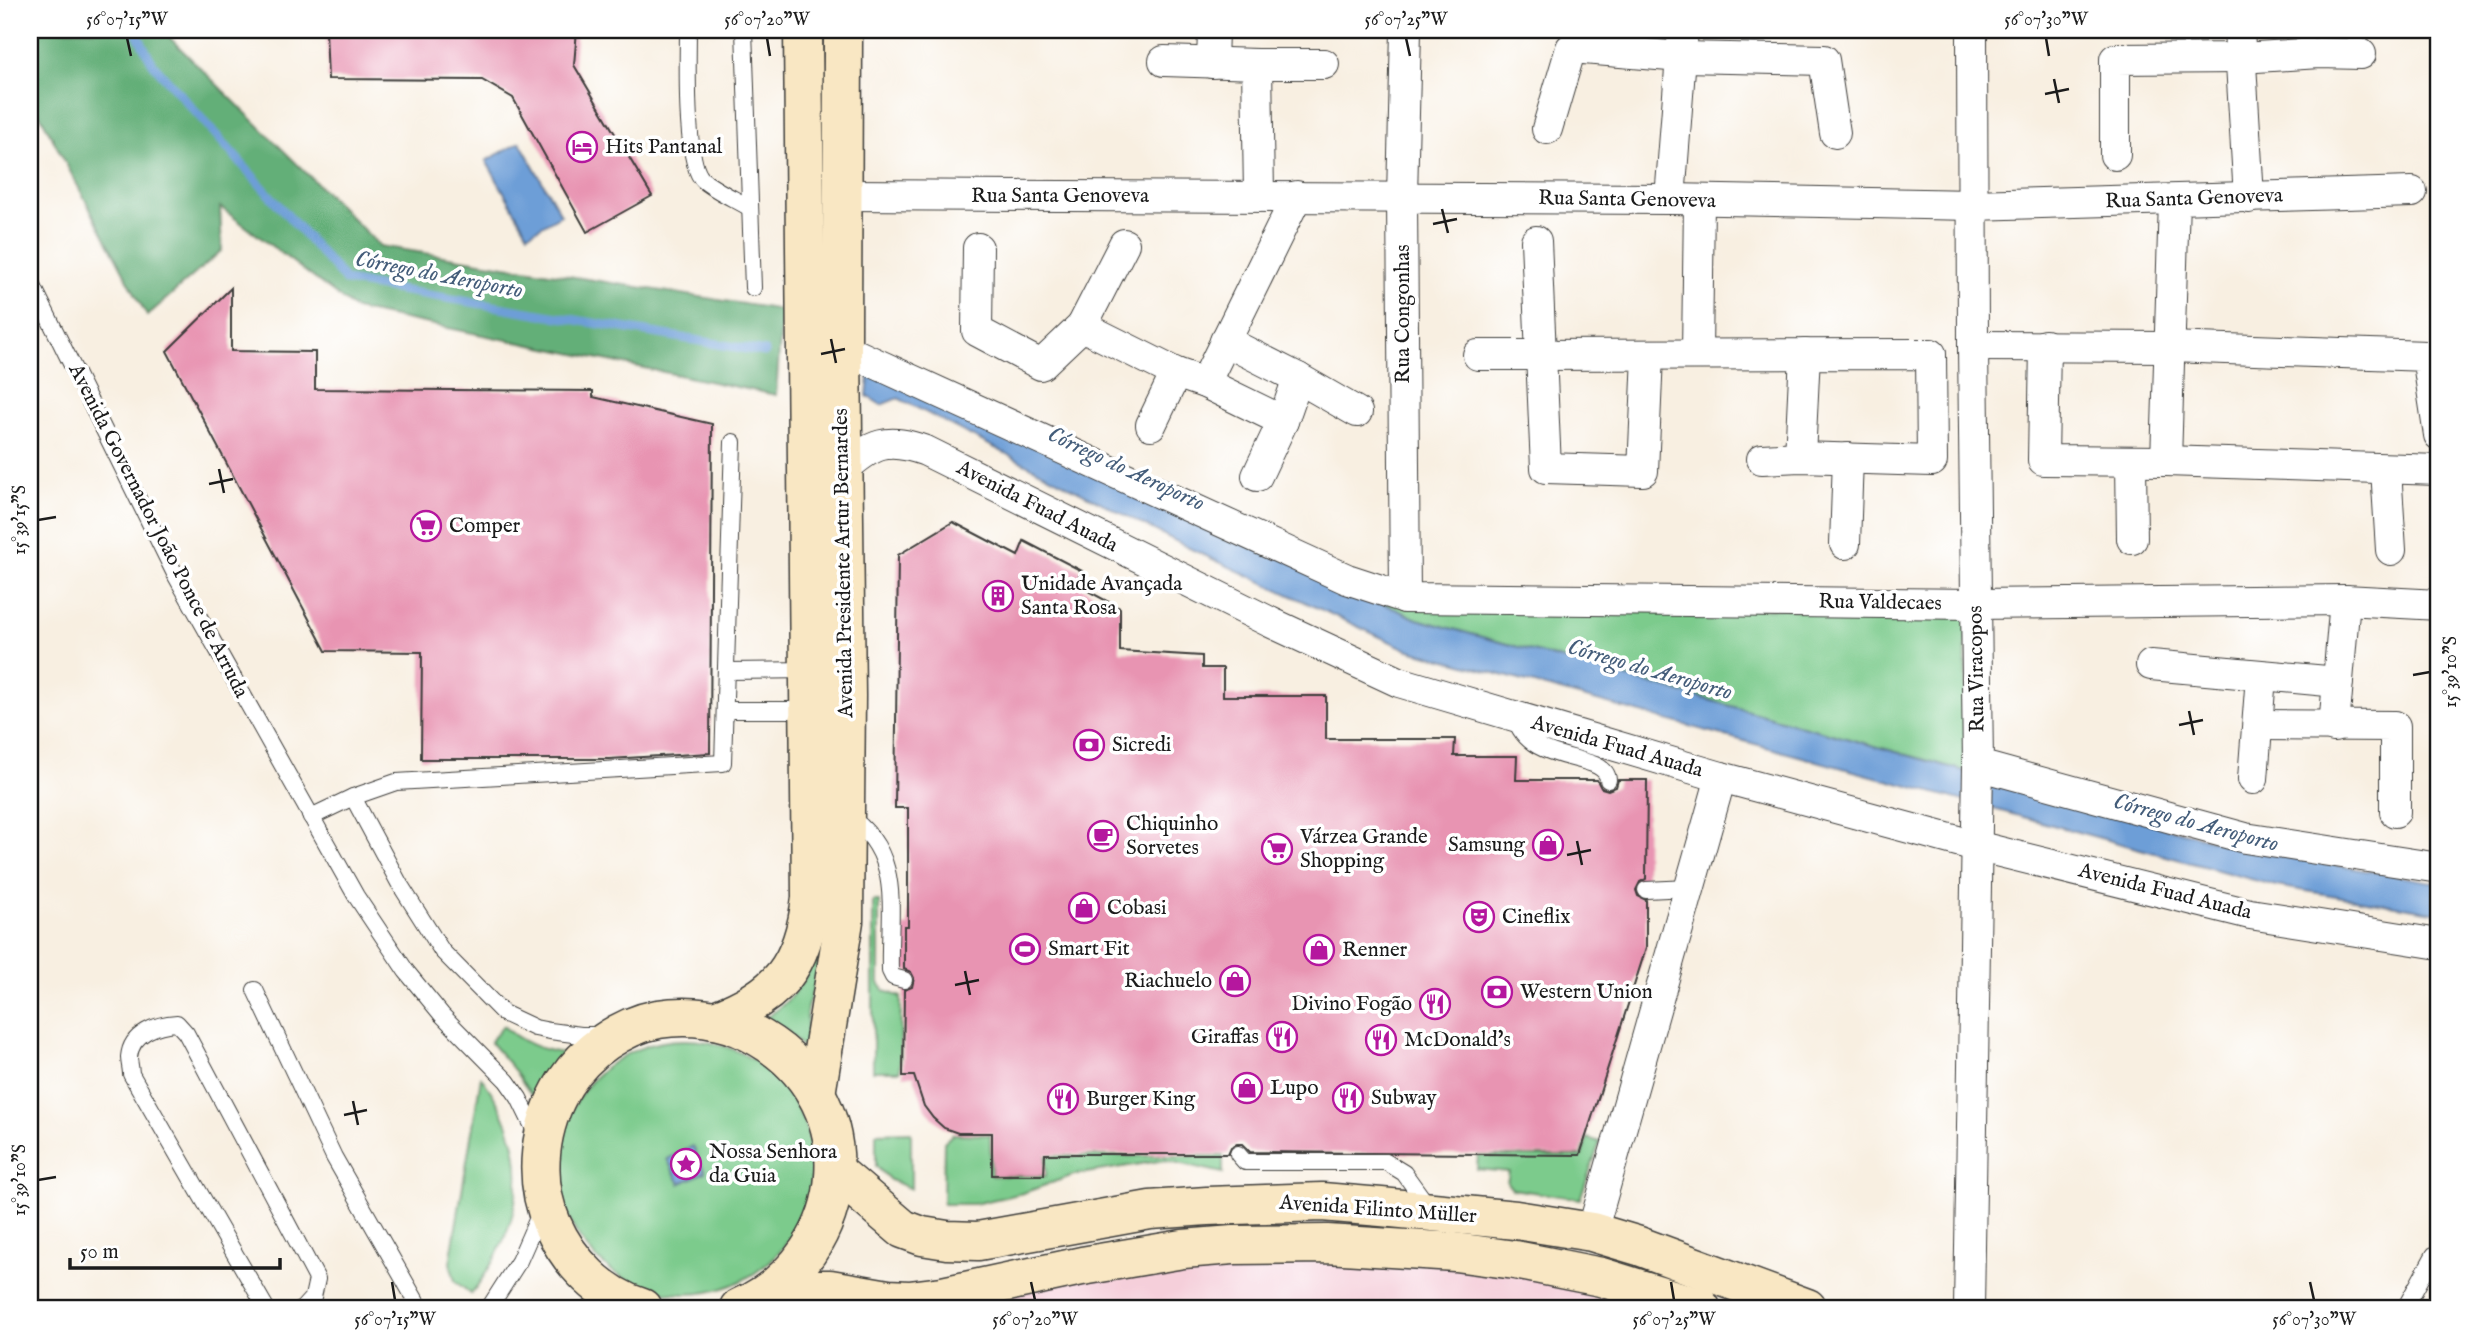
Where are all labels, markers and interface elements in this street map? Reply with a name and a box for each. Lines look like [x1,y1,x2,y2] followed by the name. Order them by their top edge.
[86,9,168,32] text: 56°07'15"W
[724,9,811,32] text: 56°07'20"W
[1364,9,1448,32] text: 56°07'25"W
[2004,9,2089,32] text: 56°07'30"W
[565,130,599,164] hotel icon: Hits Pantanal
[605,134,723,161] place label: Hits Pantanal
[2105,182,2284,216] street label: Rua Santa Genoveva
[971,183,1150,210] street label: Rua Santa Genoveva
[1538,185,1717,215] street label: Rua Santa Genoveva
[1390,244,1417,384] street label: Rua Congonhas
[353,245,525,306] water label: Córrego do Aeroporto
[61,358,255,703] street label: Avenida Governador João Ponce de Arruda
[828,408,860,719] street label: Avenida Presidente Artur Bernardes
[1042,420,1209,519] water label: Córrego do Aeroporto
[951,454,1123,560] street label: Avenida Fuad Auada
[9,485,32,555] text: 15°39'15"S
[409,509,443,543] supermarket icon: Comper
[449,513,521,540] place label: Comper
[1021,571,1183,622] place label: Unidade Avançada Santa Rosa
[981,579,1015,613] building icon: Unidade Avançada Santa Rosa
[1818,588,1942,618] street label: Rua Valdecaes
[1962,605,1992,733] street label: Rua Viracopos
[1564,633,1736,708] water label: Córrego do Aeroporto
[2440,636,2463,708] text: 15°39'10"S
[1527,709,1707,785] street label: Avenida Fuad Auada
[1072,728,1106,762] bank icon: Sicredi
[1112,732,1171,759] place label: Sicredi
[2110,787,2282,860] water label: Córrego do Aeroporto
[1126,811,1218,862] place label: Chiquinho Sorvetes
[1086,819,1120,853] cafe icon: Chiquinho Sorvetes
[1299,824,1428,875] place label: Várzea Grande Shopping
[1531,828,1565,862] shop icon: Samsung
[1260,832,1294,866] supermarket icon: Várzea Grande Shopping
[1448,832,1526,859] place label: Samsung
[2075,857,2255,927] street label: Avenida Fuad Auada
[1067,891,1101,925] shop icon: Cobasi
[1107,895,1167,922] place label: Cobasi
[1462,900,1496,934] theatre icon: Cineflix
[1502,904,1571,931] place label: Cineflix
[1008,932,1042,966] sports icon: Smart Fit
[1302,933,1336,967] shop icon: Renner
[1048,936,1130,963] place label: Smart Fit
[1342,937,1408,964] place label: Renner
[1218,964,1252,998] shop icon: Riachuelo
[1124,968,1212,995] place label: Riachuelo
[1480,975,1514,1009] bank icon: Western Union
[1520,979,1653,1006] place label: Western Union
[1418,987,1452,1021] restaurant icon: Divino Fogão
[1291,991,1412,1018] place label: Divino Fogão
[1265,1020,1299,1054] restaurant icon: Giraffas
[1364,1023,1398,1057] restaurant icon: McDonald's
[1191,1024,1259,1051] place label: Giraffas
[1404,1027,1511,1054] place label: McDonald's
[1230,1071,1264,1105] shop icon: Lupo
[1270,1075,1319,1102] place label: Lupo
[1331,1081,1365,1115] restaurant icon: Subway
[1046,1082,1080,1116] restaurant icon: Burger King
[1371,1085,1437,1112] place label: Subway
[1086,1086,1196,1113] place label: Burger King
[709,1139,838,1190] place label: Nossa Senhora da Guia
[9,1144,32,1216] text: 15°39'10"S
[669,1147,703,1181] place icon: Nossa Senhora da Guia
[1277,1190,1478,1230] street label: Avenida Filinto Müller
[70,1226,280,1270] scale bar
[80,1239,119,1266] text: 50 m
[354,1309,436,1332] text: 56°07'15"W
[992,1309,1079,1332] text: 56°07'20"W
[1632,1309,1716,1332] text: 56°07'25"W
[2272,1309,2357,1332] text: 56°07'30"W

